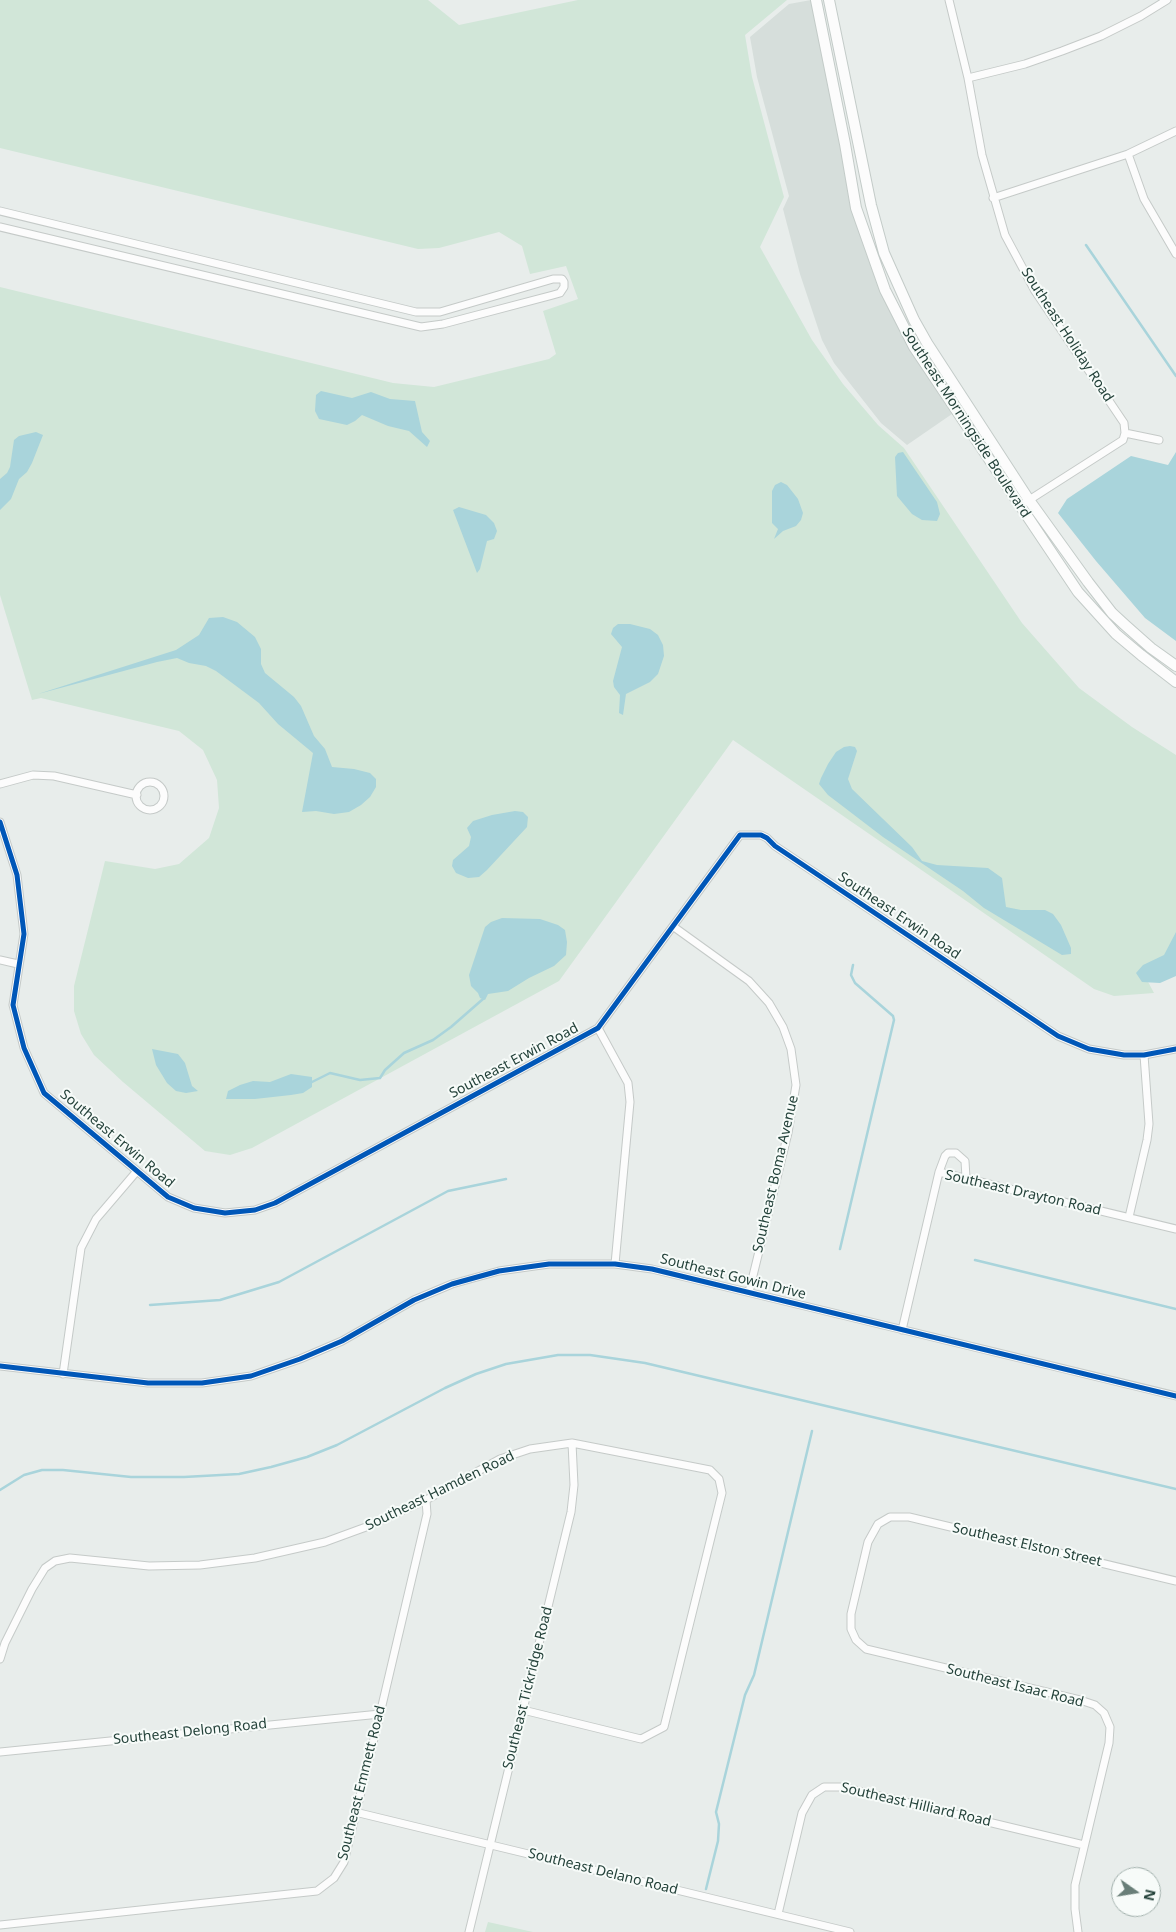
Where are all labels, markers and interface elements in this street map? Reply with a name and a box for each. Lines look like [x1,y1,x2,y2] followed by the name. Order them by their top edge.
[1017,265,1117,405] street label: Southeast Holiday Road
[898,325,1034,521] street label: Southeast Morningside Boulevard
[835,869,963,963] street label: Southeast Erwin Road
[447,1020,581,1102] street label: Southeast Erwin Road
[57,1086,177,1192] street label: Southeast Erwin Road
[750,1094,802,1254] street label: Southeast Boma Avenue
[943,1167,1103,1219] street label: Southeast Drayton Road
[658,1251,808,1303] street label: Southeast Gowin Drive
[363,1448,517,1534] street label: Southeast Hamden Road
[951,1520,1103,1570] street label: Southeast Elston Street
[500,1605,556,1771] street label: Southeast Tickridge Road
[945,1661,1085,1711] street label: Southeast Isaac Road
[335,1704,389,1862] street label: Southeast Emmett Road
[112,1716,268,1748] street label: Southeast Delong Road
[839,1780,993,1830] street label: Southeast Hilliard Road
[526,1845,680,1899] street label: Southeast Delano Road
[1111,1867,1161,1917] north arrow
[1140,1888,1161,1903] text: N

